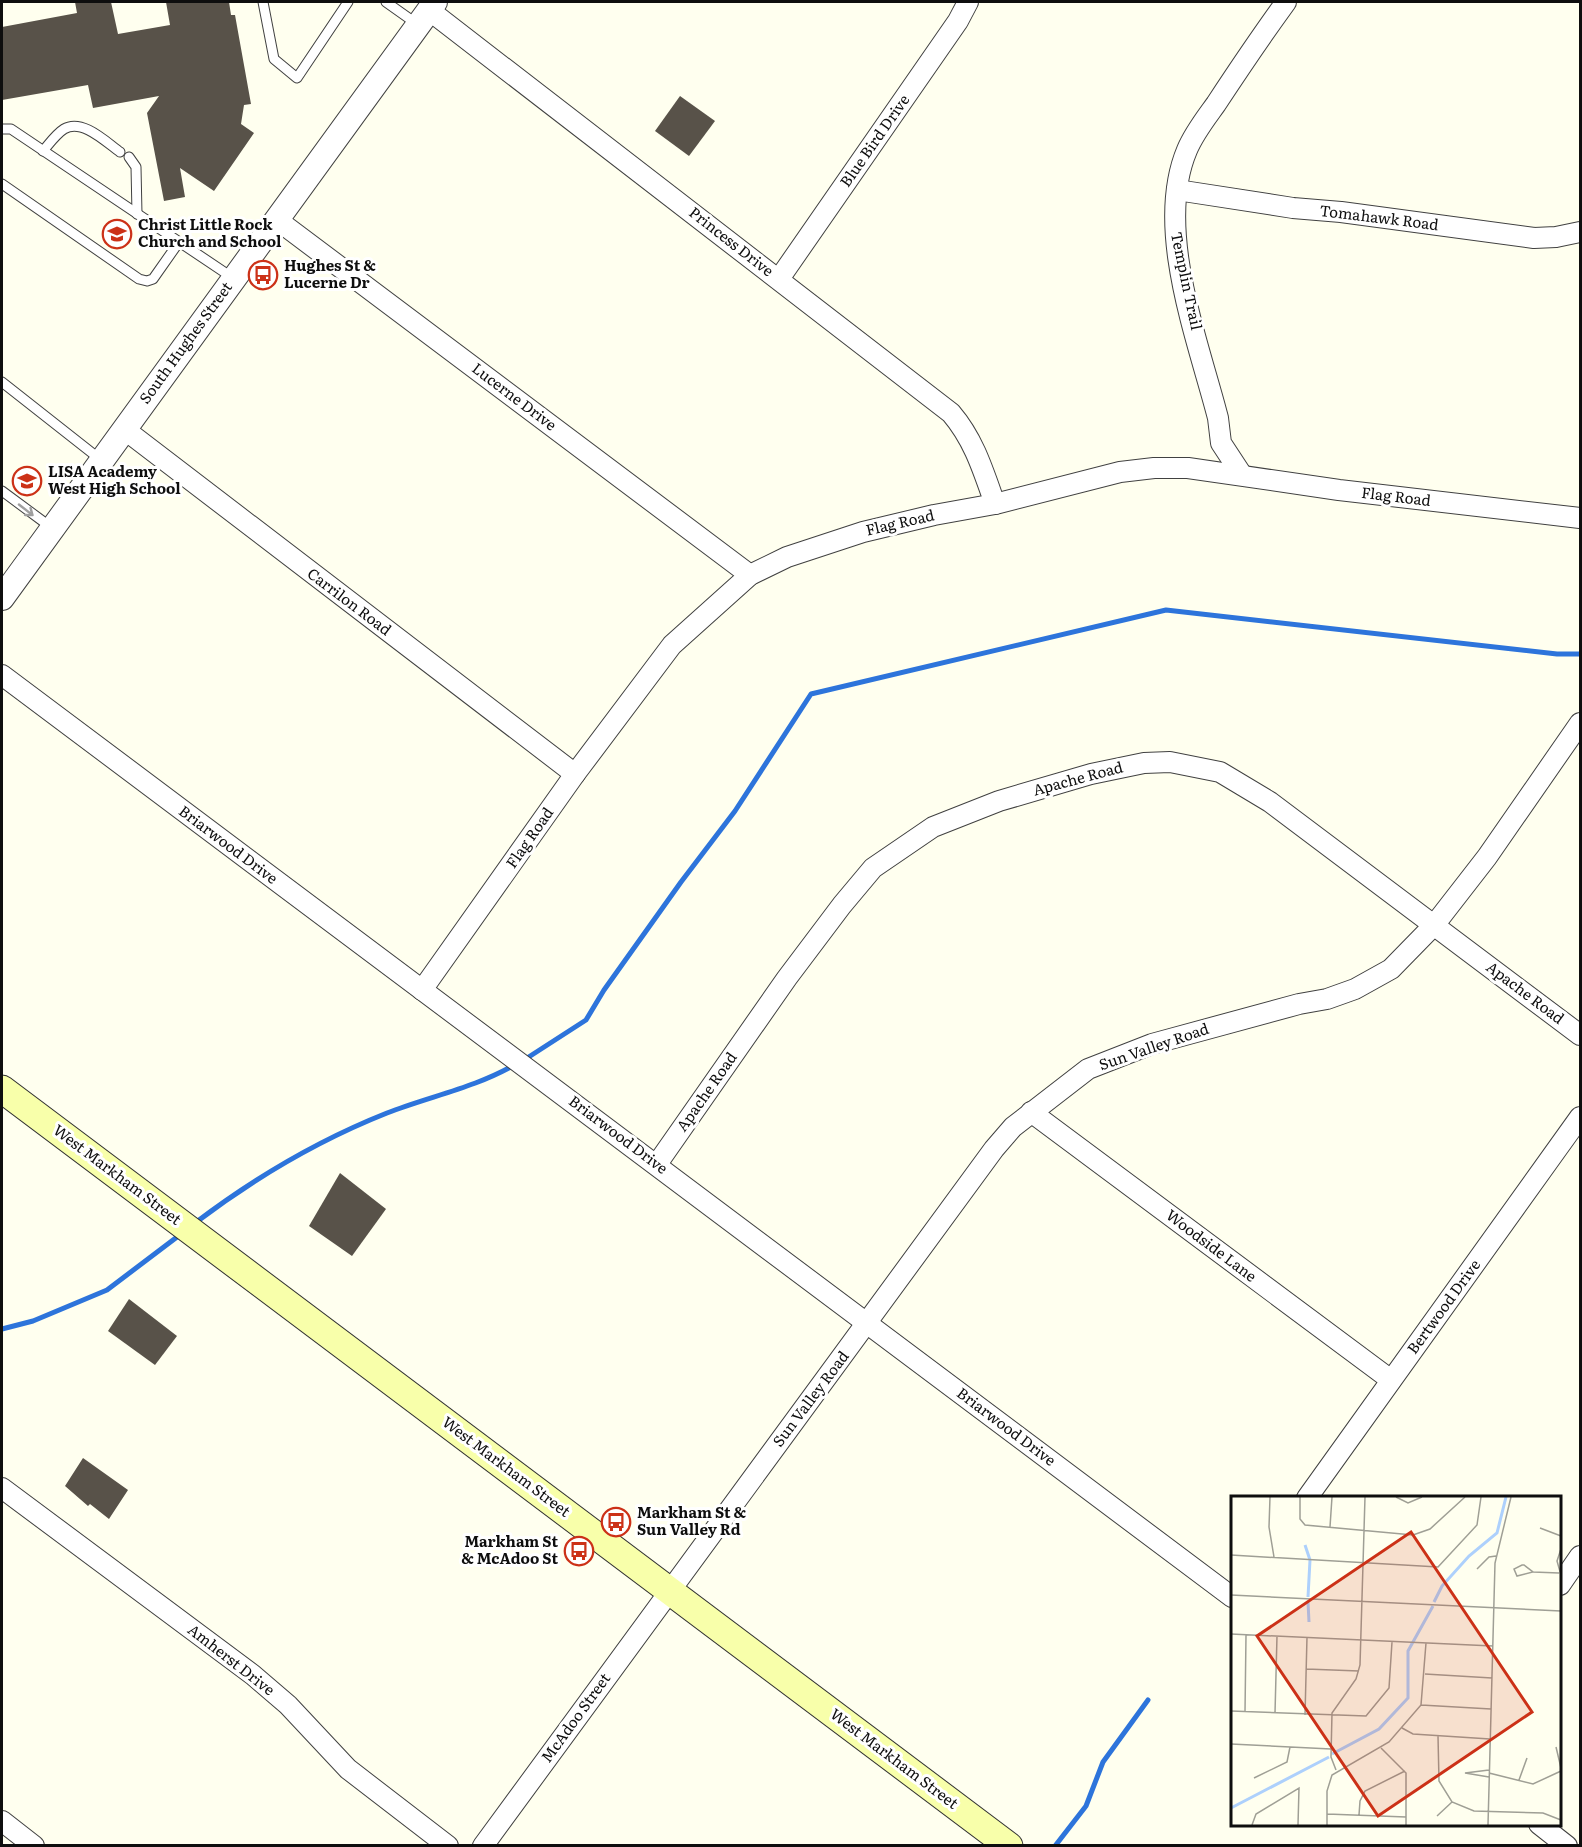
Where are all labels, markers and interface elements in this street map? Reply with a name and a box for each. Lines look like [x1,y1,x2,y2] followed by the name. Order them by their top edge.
[833,89,914,191] street label: Blue Bird Drive
[1318,198,1440,235] street label: Tomahawk Road
[685,200,779,281] street label: Princess Drive
[138,212,282,252] place label: Christ Little Rock Church and School
[101,218,133,250] school or university icon: Christ Little Rock Church and School
[1166,229,1209,332] street label: Templin Trail
[284,253,376,293] place label: Hughes St & Lucerne Dr
[247,259,279,291] bus stop icon: Hughes St & Lucerne Dr
[133,276,237,408] street label: South Hughes Street
[468,356,562,435] street label: Lucerne Drive
[48,459,181,499] place label: LISA Academy West High School
[11,465,43,497] school or university icon: LISA Academy West High School
[1360,480,1432,511] street label: Flag Road
[863,502,936,541] street label: Flag Road
[18,503,34,516] one-way arrow
[303,561,397,640] street label: Carrilon Road
[1030,754,1125,801] street label: Apache Road
[175,799,283,889] street label: Briarwood Drive
[499,802,558,872] street label: Flag Road
[1482,955,1570,1029] street label: Apache Road
[1095,1016,1212,1075] street label: Sun Valley Road
[670,1047,742,1136] street label: Apache Road
[565,1089,673,1179] street label: Briarwood Drive
[49,1118,187,1230] street label: West Markham Street
[1162,1203,1262,1287] street label: Woodside Lane
[1401,1254,1485,1358] street label: Bertwood Drive
[766,1345,854,1451] street label: Sun Valley Road
[953,1381,1061,1471] street label: Briarwood Drive
[438,1410,576,1522] street label: West Markham Street
[1231,1496,1561,1826] inset map
[637,1500,747,1540] place label: Markham St & Sun Valley Rd
[600,1506,632,1538] bus stop icon: Markham St & Sun Valley Rd
[461,1529,558,1569] place label: Markham St & McAdoo St
[563,1535,595,1567] bus stop icon: Markham St & McAdoo St
[183,1617,281,1700] street label: Amherst Drive
[534,1668,615,1767] street label: McAdoo Street
[826,1702,964,1814] street label: West Markham Street

